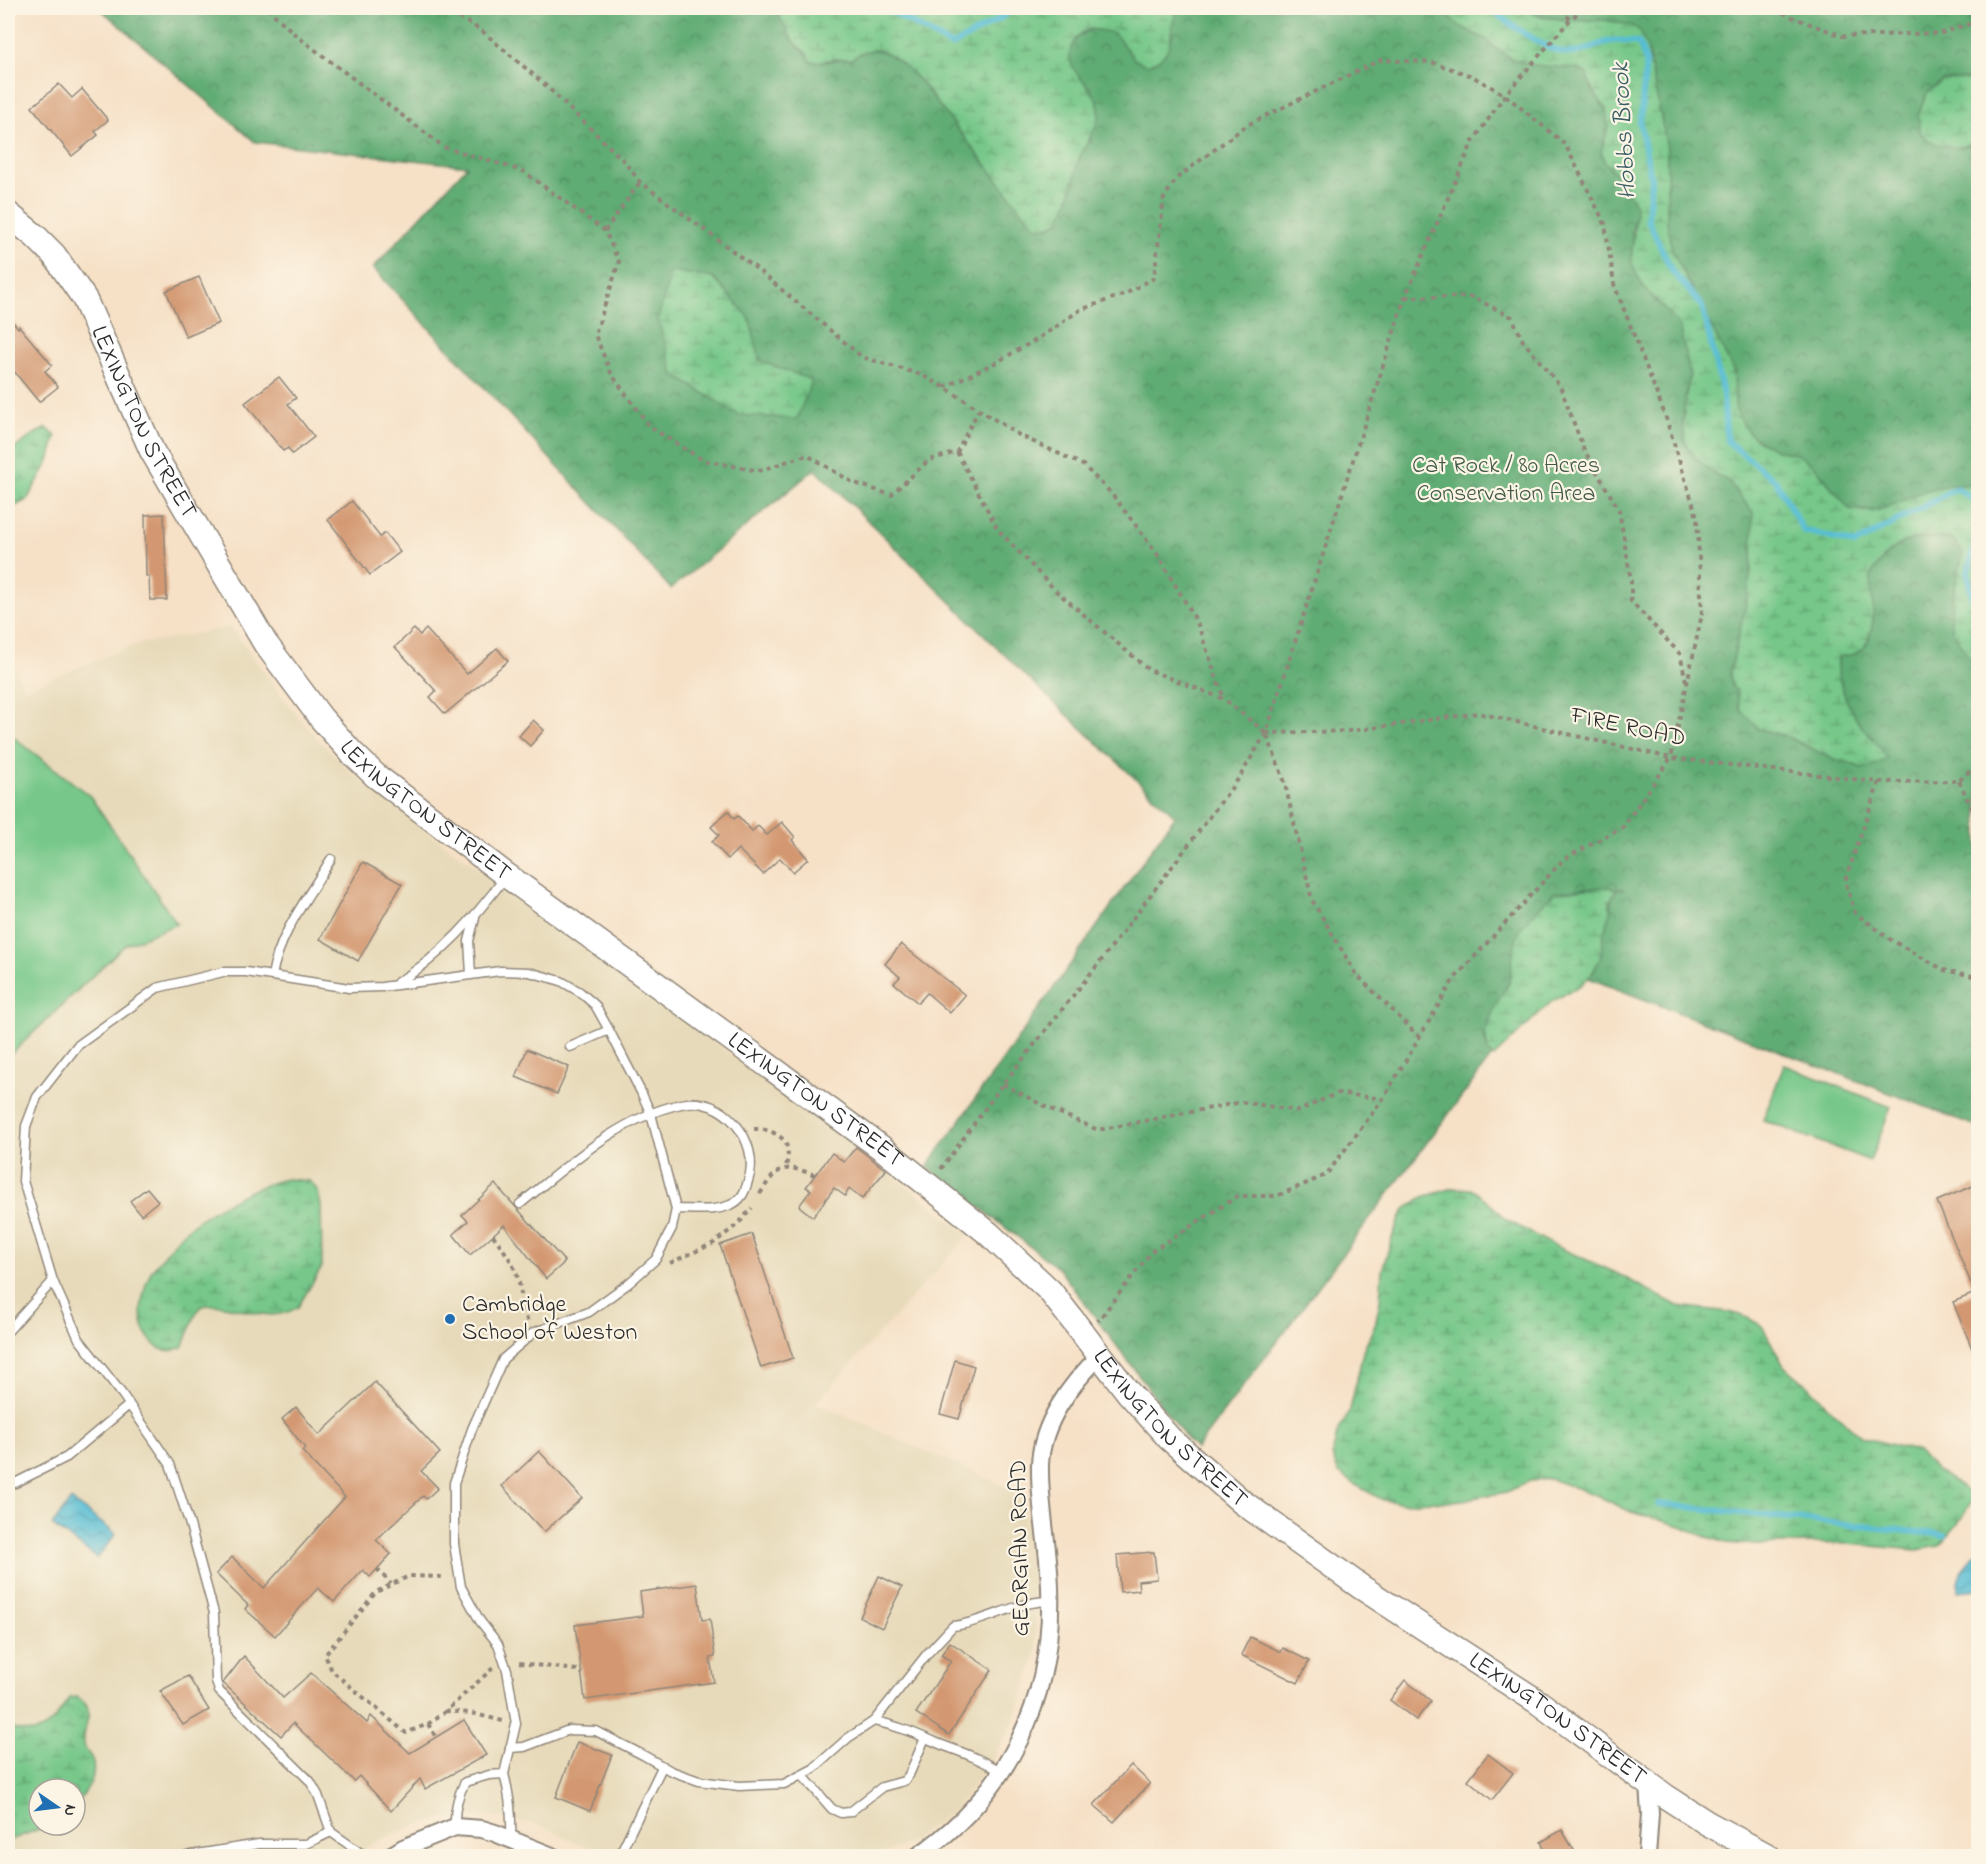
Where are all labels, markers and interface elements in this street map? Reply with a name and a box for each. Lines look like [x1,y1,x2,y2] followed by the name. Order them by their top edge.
[1602,60,1648,201] water label: Hobbs Brook
[81,320,206,526] street label: LEXINGTON STREET
[1412,449,1600,512] park label: Cat Rock / 80 Acres Conservation Area
[1566,699,1689,757] street label: FIRE ROAD
[331,732,519,890] street label: LEXINGTON STREET
[720,1024,911,1177] street label: LEXINGTON STREET
[462,1288,637,1351] place label: Cambridge School of Weston
[443,1312,457,1326] marker: Cambridge School of Weston
[1084,1342,1256,1517] street label: LEXINGTON STREET
[1002,1459,1040,1637] street label: GEORGIAN ROAD
[1461,1644,1654,1794] street label: LEXINGTON STREET
[27,1777,87,1837] north arrow
[57,1802,83,1818] text: N

